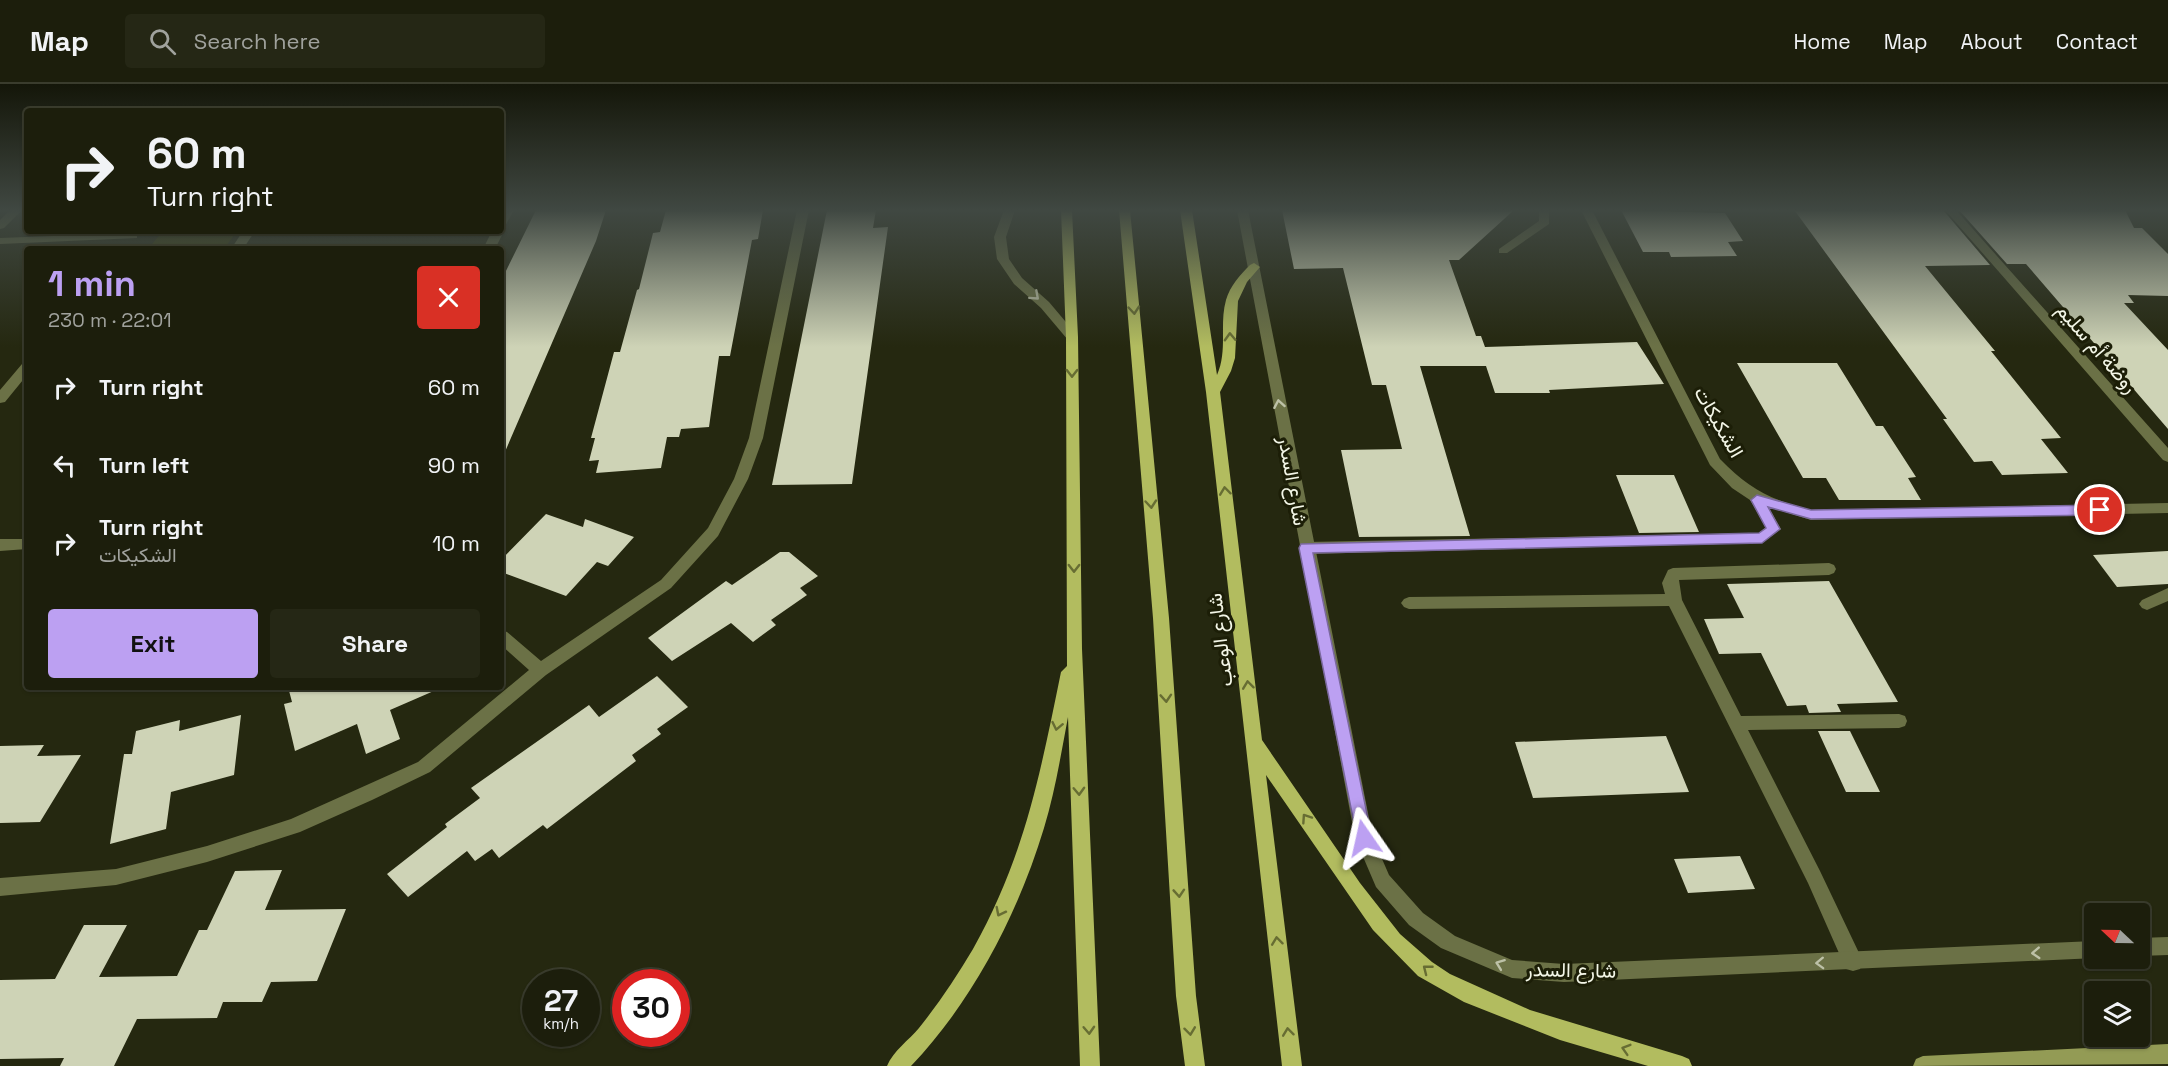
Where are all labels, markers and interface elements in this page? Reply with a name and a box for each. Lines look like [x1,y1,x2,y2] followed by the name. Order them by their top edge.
[125,14,545,68] search box
[30,23,89,59] text: Map
[146,25,179,58] icon: search
[194,27,321,55] text: Search here
[1793,28,1851,55] text: Home
[1884,28,1928,55] text: Map
[1961,28,2023,55] text: About
[2056,28,2138,55] text: Contact
[147,127,247,180] text: 60 m
[48,132,126,210] icon: right
[147,179,274,214] text: Turn right
[48,261,136,307] text: 1 min
[417,266,480,329] button: close
[1028,289,1039,300] one-way arrow
[2051,297,2143,399] street label: روضة أم سليم
[1127,305,1140,314] one-way arrow
[48,307,172,333] text: 230 m · 22:01
[1224,333,1236,342] one-way arrow
[1066,369,1078,378] one-way arrow
[48,371,81,404] icon: right
[99,373,204,401] text: Turn right
[428,373,480,401] text: 60 m
[1688,382,1750,462] street label: الشكيكات
[1273,399,1286,409] one-way arrow
[1271,433,1314,528] street label: شارع السدر
[48,449,81,482] icon: left
[99,451,189,479] text: Turn left
[428,451,480,479] text: 90 m
[2074,484,2125,535] pin
[1219,487,1232,496] one-way arrow
[2083,493,2116,526] icon: arrive
[1144,499,1157,508] one-way arrow
[99,513,204,541] text: Turn right
[48,527,81,560] icon: right
[432,529,480,557] text: 10 m
[99,542,177,568] text: الشكيكات
[1068,564,1080,573] one-way arrow
[1201,592,1240,688] street label: شارع الوعب
[48,609,258,678] button: Exit
[270,609,480,678] button: Share
[1242,680,1254,689] one-way arrow
[1159,694,1172,703] one-way arrow
[1052,721,1065,731] one-way arrow
[1073,787,1086,796] one-way arrow
[1332,806,1396,870] position arrow
[1302,813,1313,824] one-way arrow
[1172,888,1185,897] one-way arrow
[2084,903,2150,969] north arrow
[2084,903,2150,1047] map controls
[996,905,1007,916] one-way arrow
[1272,936,1284,945] one-way arrow
[2031,946,2040,959] one-way arrow
[1525,956,1616,985] street label: شارع السدر
[1815,957,1824,969] one-way arrow
[1495,959,1506,971] one-way arrow
[1423,965,1434,976] one-way arrow
[612,969,690,1047] speed limit sign: 30
[544,981,578,1020] text: 27
[2084,981,2150,1047] button: layers
[543,1014,579,1033] text: km/h
[1082,1025,1095,1034] one-way arrow
[1184,1027,1196,1036] one-way arrow
[1282,1028,1295,1037] one-way arrow
[1621,1044,1632,1056] one-way arrow

